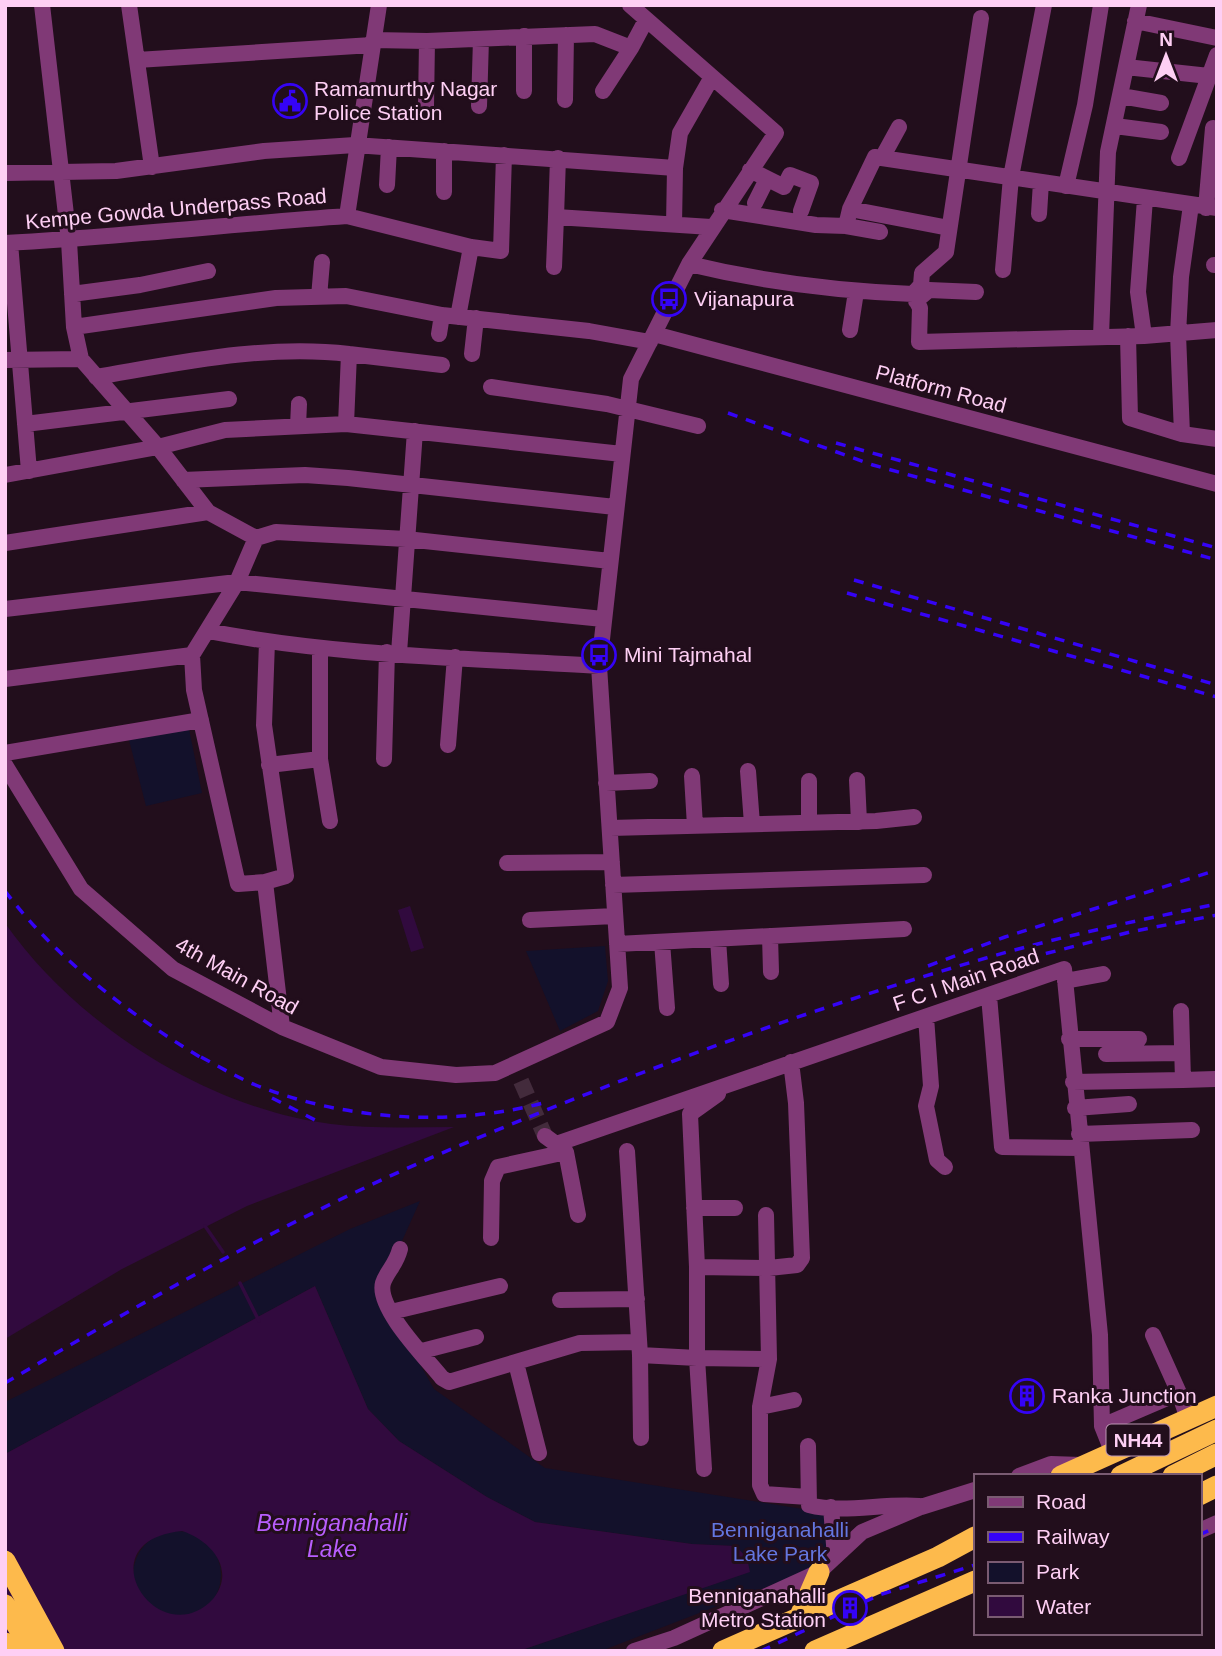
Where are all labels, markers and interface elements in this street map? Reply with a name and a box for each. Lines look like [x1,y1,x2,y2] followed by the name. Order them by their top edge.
[1131,21,1201,91] north arrow
[1159,29,1173,50] text: N
[314,77,497,124] place label: Ramamurthy Nagar Police Station
[271,82,309,120] public building icon: Ramamurthy Nagar Police Station
[24,184,328,233] street label: Kempe Gowda Underpass Road
[650,280,688,318] bus stop icon: Vijanapura
[694,287,794,310] place label: Vijanapura
[873,360,1009,417] street label: Platform Road
[580,636,618,674] bus stop icon: Mini Tajmahal
[624,643,752,666] place label: Mini Tajmahal
[172,932,303,1019] street label: 4th Main Road
[890,944,1042,1015] street label: F C I Main Road
[1008,1377,1046,1415] building icon: Ranka Junction
[1052,1384,1197,1407] place label: Ranka Junction
[1106,1424,1170,1456] road number: NH44
[974,1474,1201,1635] legend
[1036,1490,1086,1513] text: Road
[257,1510,408,1562] water label: Benniganahalli Lake
[711,1518,849,1565] park label: Benniganahalli Lake Park
[1036,1525,1110,1548] text: Railway
[1036,1560,1080,1583] text: Park
[688,1584,826,1631] place label: Benniganahalli Metro Station
[831,1589,869,1627] building icon: Benniganahalli Metro Station
[1036,1595,1091,1618] text: Water

